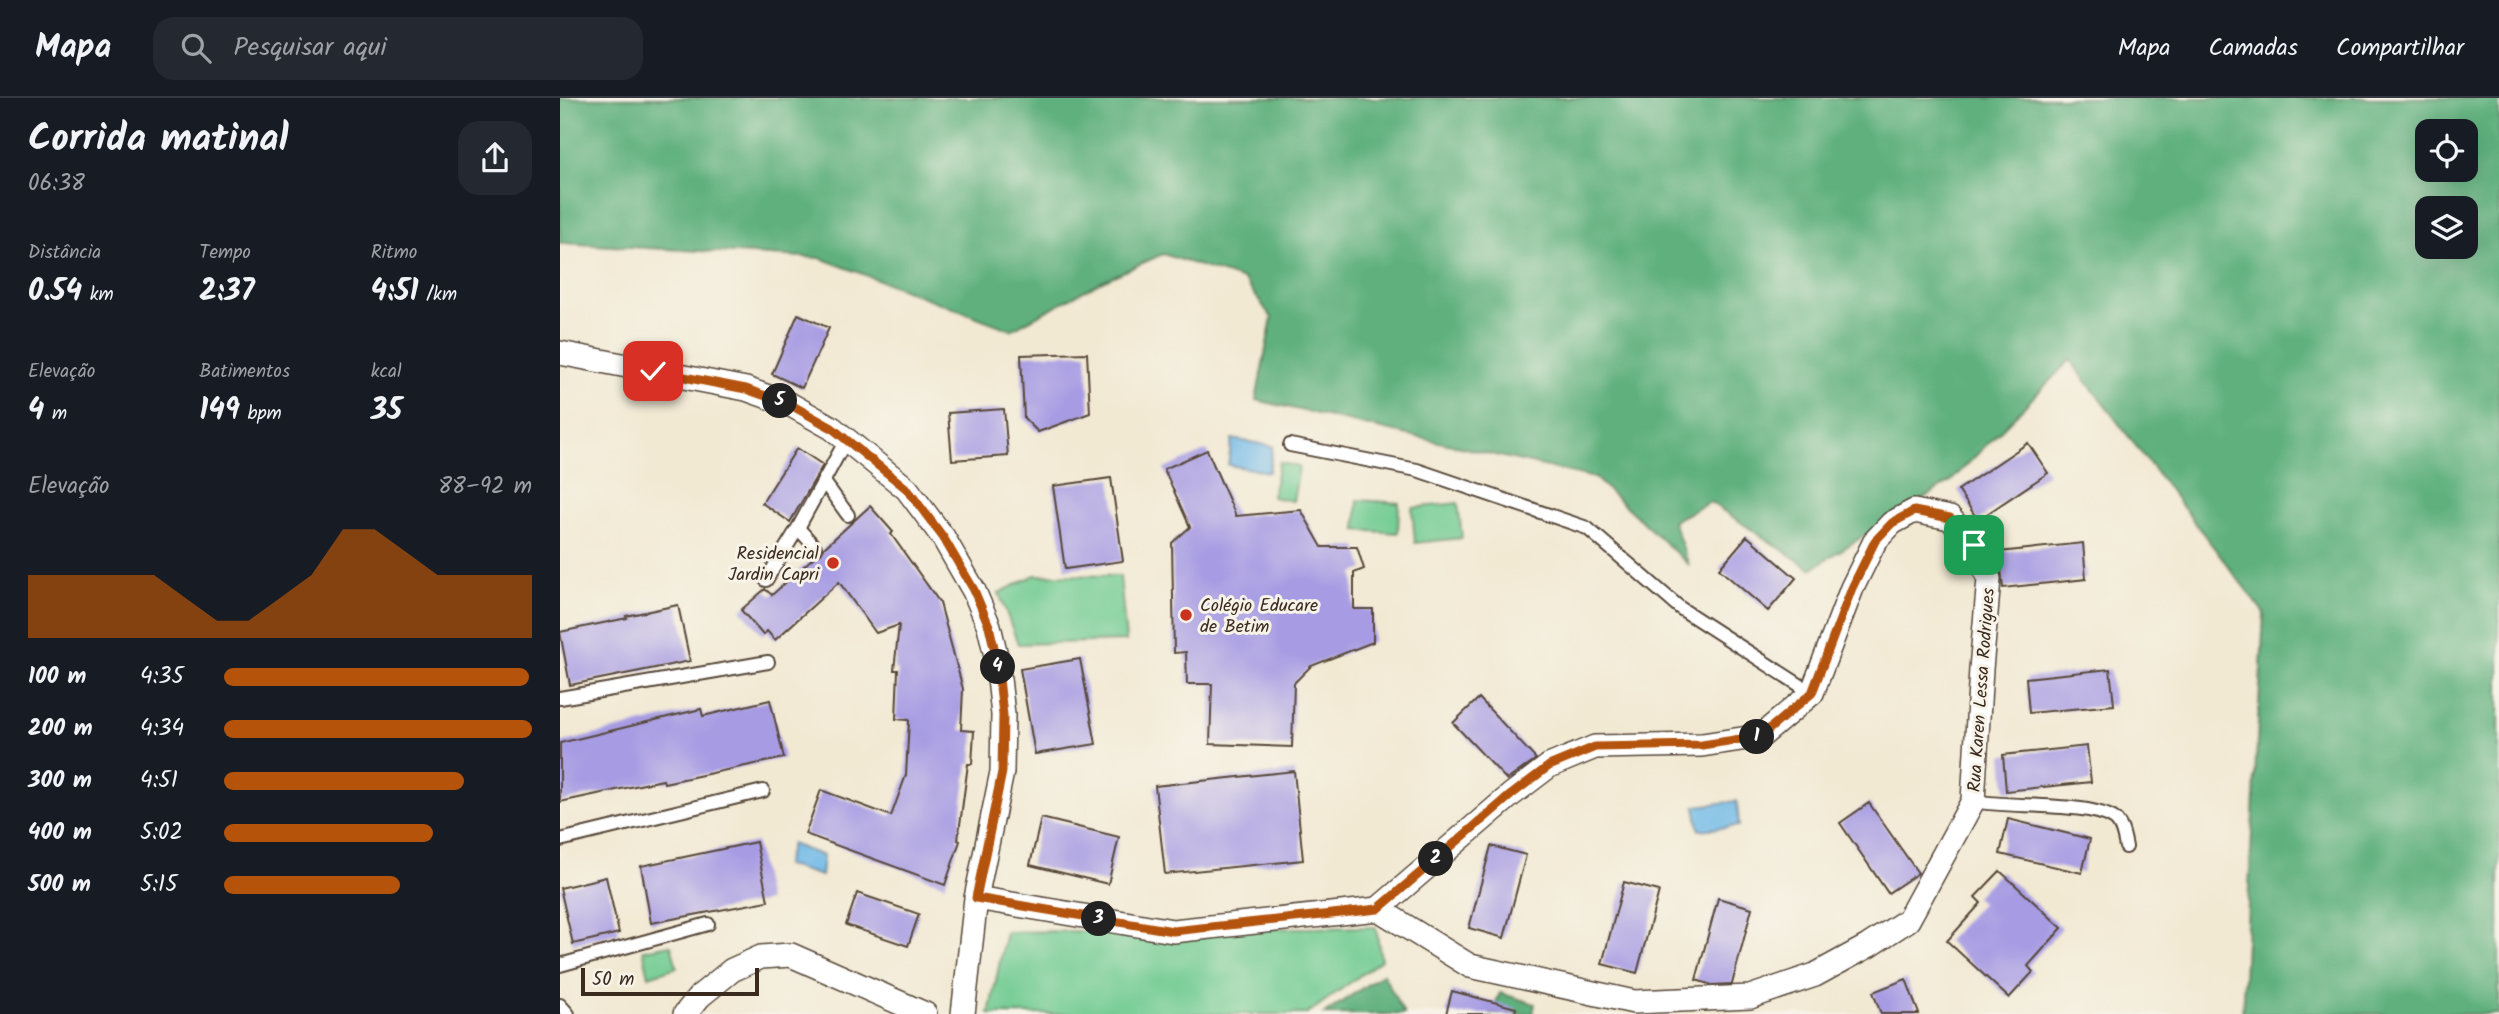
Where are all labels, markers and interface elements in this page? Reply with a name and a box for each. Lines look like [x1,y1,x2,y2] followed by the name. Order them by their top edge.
[153,17,643,80] search box
[35,22,111,75] text: Mapa
[233,27,387,69] text: Pesquisar aqui
[177,29,215,67] icon: search
[2118,29,2171,68] text: Mapa
[2209,29,2298,68] text: Camadas
[2336,29,2464,68] text: Compartilhar
[28,110,289,170] text: Corrida matinal
[2415,119,2478,259] map controls
[2415,119,2478,182] button: locate
[458,121,532,195] button: share
[28,166,85,202] text: 06:38
[2415,196,2478,259] button: layers
[28,238,101,268] text: Distância
[199,238,251,268] text: Tempo
[371,238,417,268] text: Ritmo
[28,268,82,316] text: 0.54
[199,268,255,316] text: 2:37
[371,268,419,316] text: 4:51
[82,280,114,310] text: km
[419,280,457,310] text: /km
[623,341,683,401] pin
[634,352,672,390] icon: check
[28,357,95,387] text: Elevação
[199,357,290,387] text: Batimentos
[371,357,402,387] text: kcal
[762,384,798,418] pin: 5
[775,385,784,415] text: 5
[28,387,44,435] text: 4
[199,387,240,435] text: 149
[371,387,402,435] text: 35
[44,399,67,429] text: m
[240,399,282,429] text: bpm
[28,469,110,505] text: Elevação
[438,469,532,505] text: 88–92 m
[1944,515,2004,575] pin
[1955,526,1993,564] icon: arrive
[728,540,820,590] place label: Residencial Jardin Capri
[825,555,841,571] marker: Residencial Jardin Capri
[1961,587,2004,793] street label: Rua Karen Lessa Rodrigues
[1200,592,1318,642] place label: Colégio Educare de Betim
[1178,607,1194,623] marker: Colégio Educare de Betim
[980,650,1016,684] pin: 4
[992,651,1003,681] text: 4
[28,659,86,695] text: 100 m
[140,659,184,695] text: 4:35
[28,711,93,747] text: 200 m
[140,711,184,747] text: 4:34
[1740,720,1774,754] pin: 1
[1754,721,1759,751] text: 1
[28,763,92,799] text: 300 m
[140,763,178,799] text: 4:51
[28,815,92,851] text: 400 m
[140,815,183,851] text: 5:02
[1418,842,1454,876] pin: 2
[1430,843,1441,873] text: 2
[28,867,91,903] text: 500 m
[140,867,178,903] text: 5:15
[1082,902,1116,936] pin: 3
[1093,903,1104,933] text: 3
[581,965,760,997] scale bar
[592,965,634,995] text: 50 m

